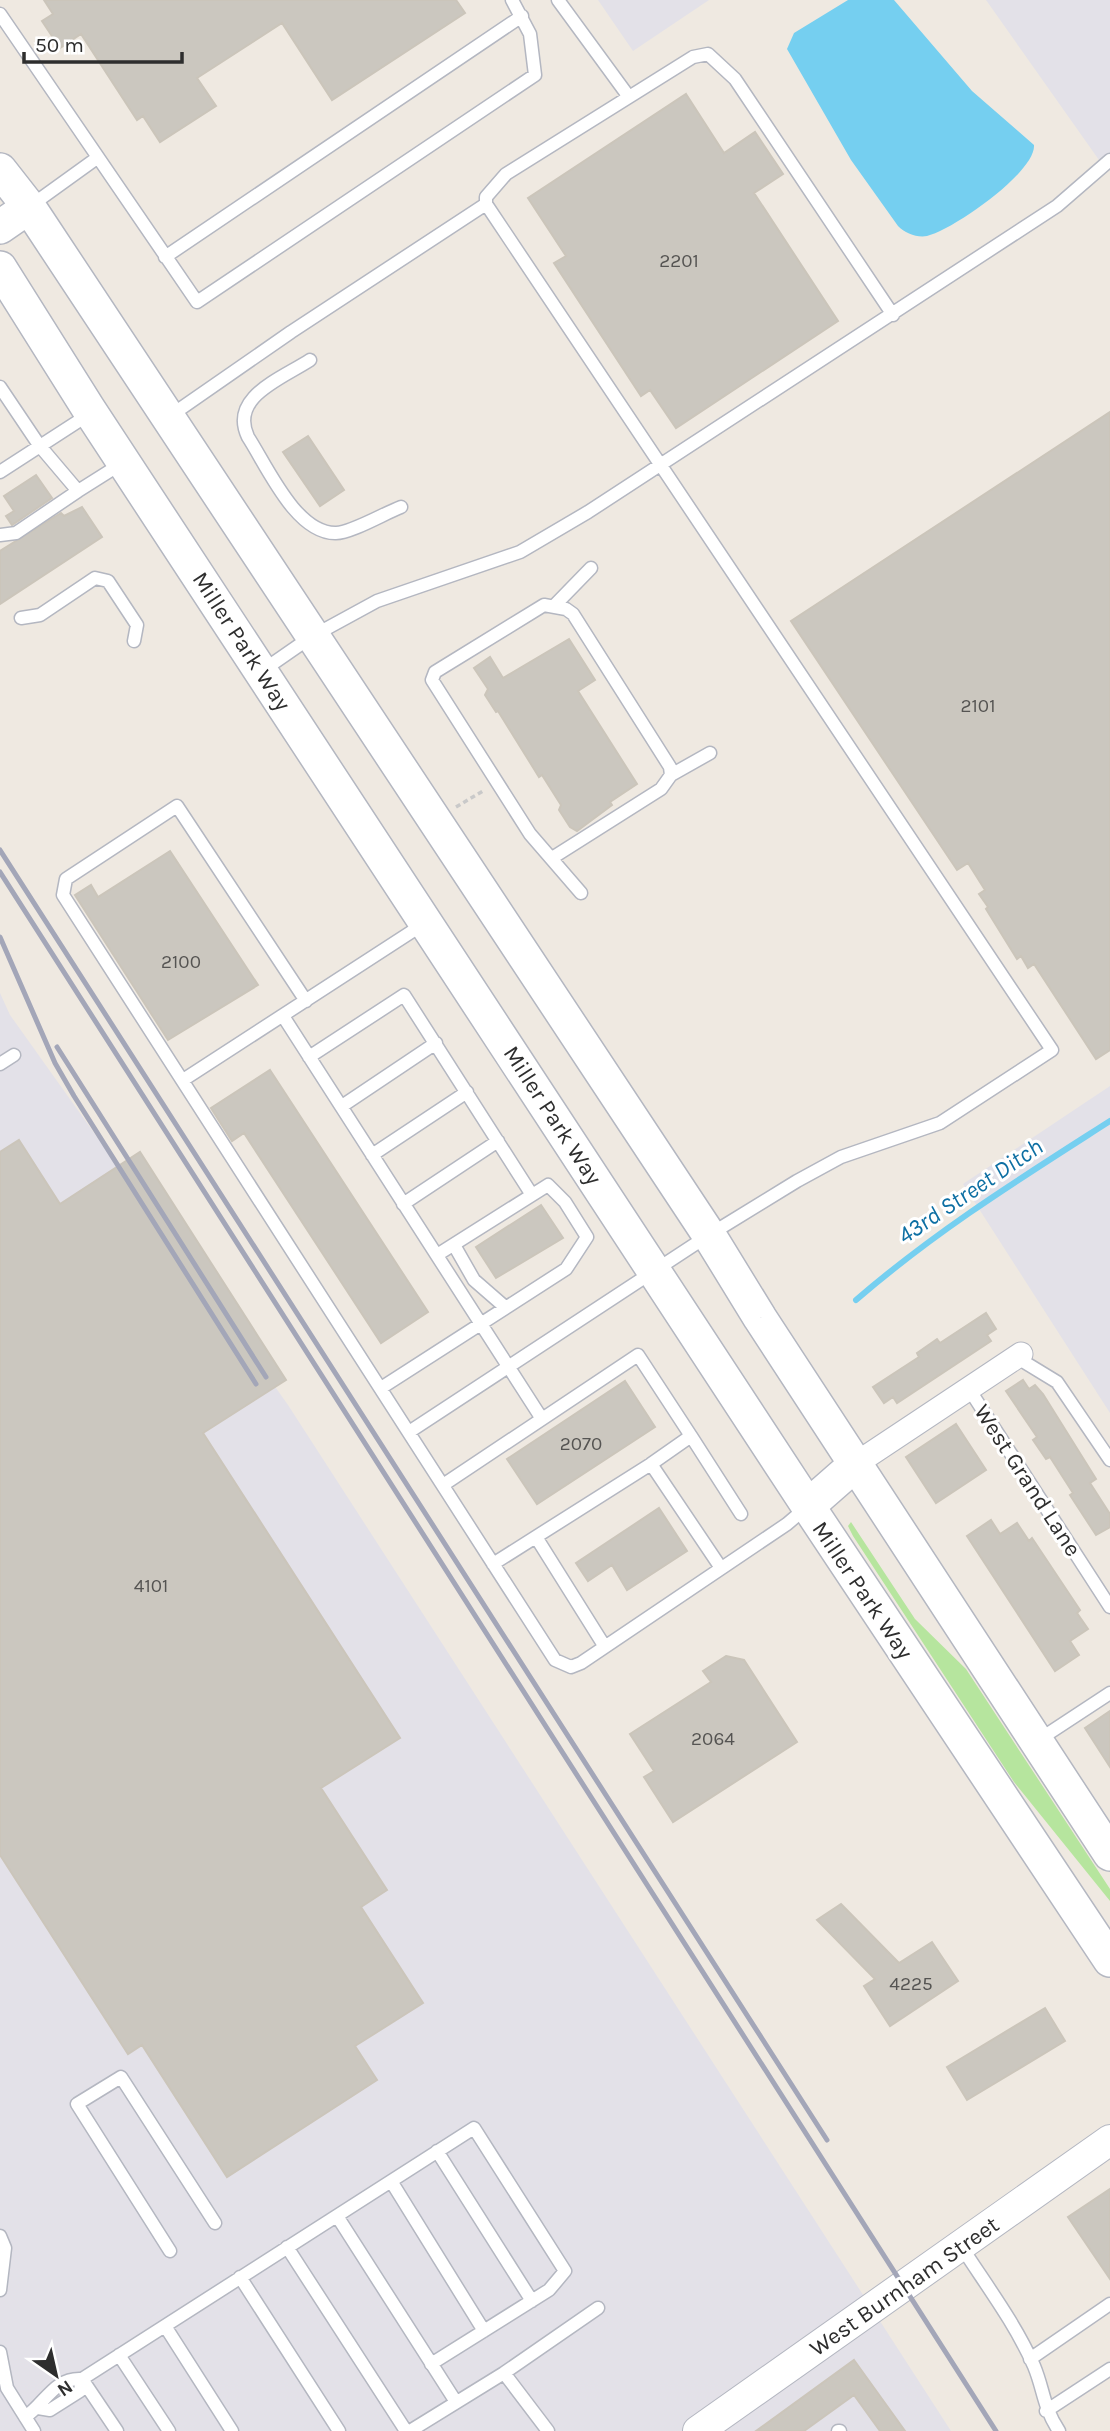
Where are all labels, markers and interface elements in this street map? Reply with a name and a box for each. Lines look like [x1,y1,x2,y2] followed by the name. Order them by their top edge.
[24,21,182,65] scale bar
[35,33,84,57] text: 50 m
[659,250,699,272] house number: 2201
[187,567,297,716] street label: Miller Park Way
[961,695,995,717] house number: 2101
[161,951,201,973] house number: 2100
[498,1041,608,1190] street label: Miller Park Way
[892,1132,1048,1250] water label: 43rd Street Ditch
[968,1399,1087,1561] street label: West Grand Lane
[560,1433,602,1455] house number: 2070
[807,1516,919,1664] street label: Miller Park Way
[134,1575,168,1597] house number: 4101
[691,1728,735,1750] house number: 2064
[889,1973,933,1995] house number: 4225
[804,2211,1004,2362] street label: West Burnham Street
[21,2340,91,2410] north arrow
[53,2375,77,2401] text: N

